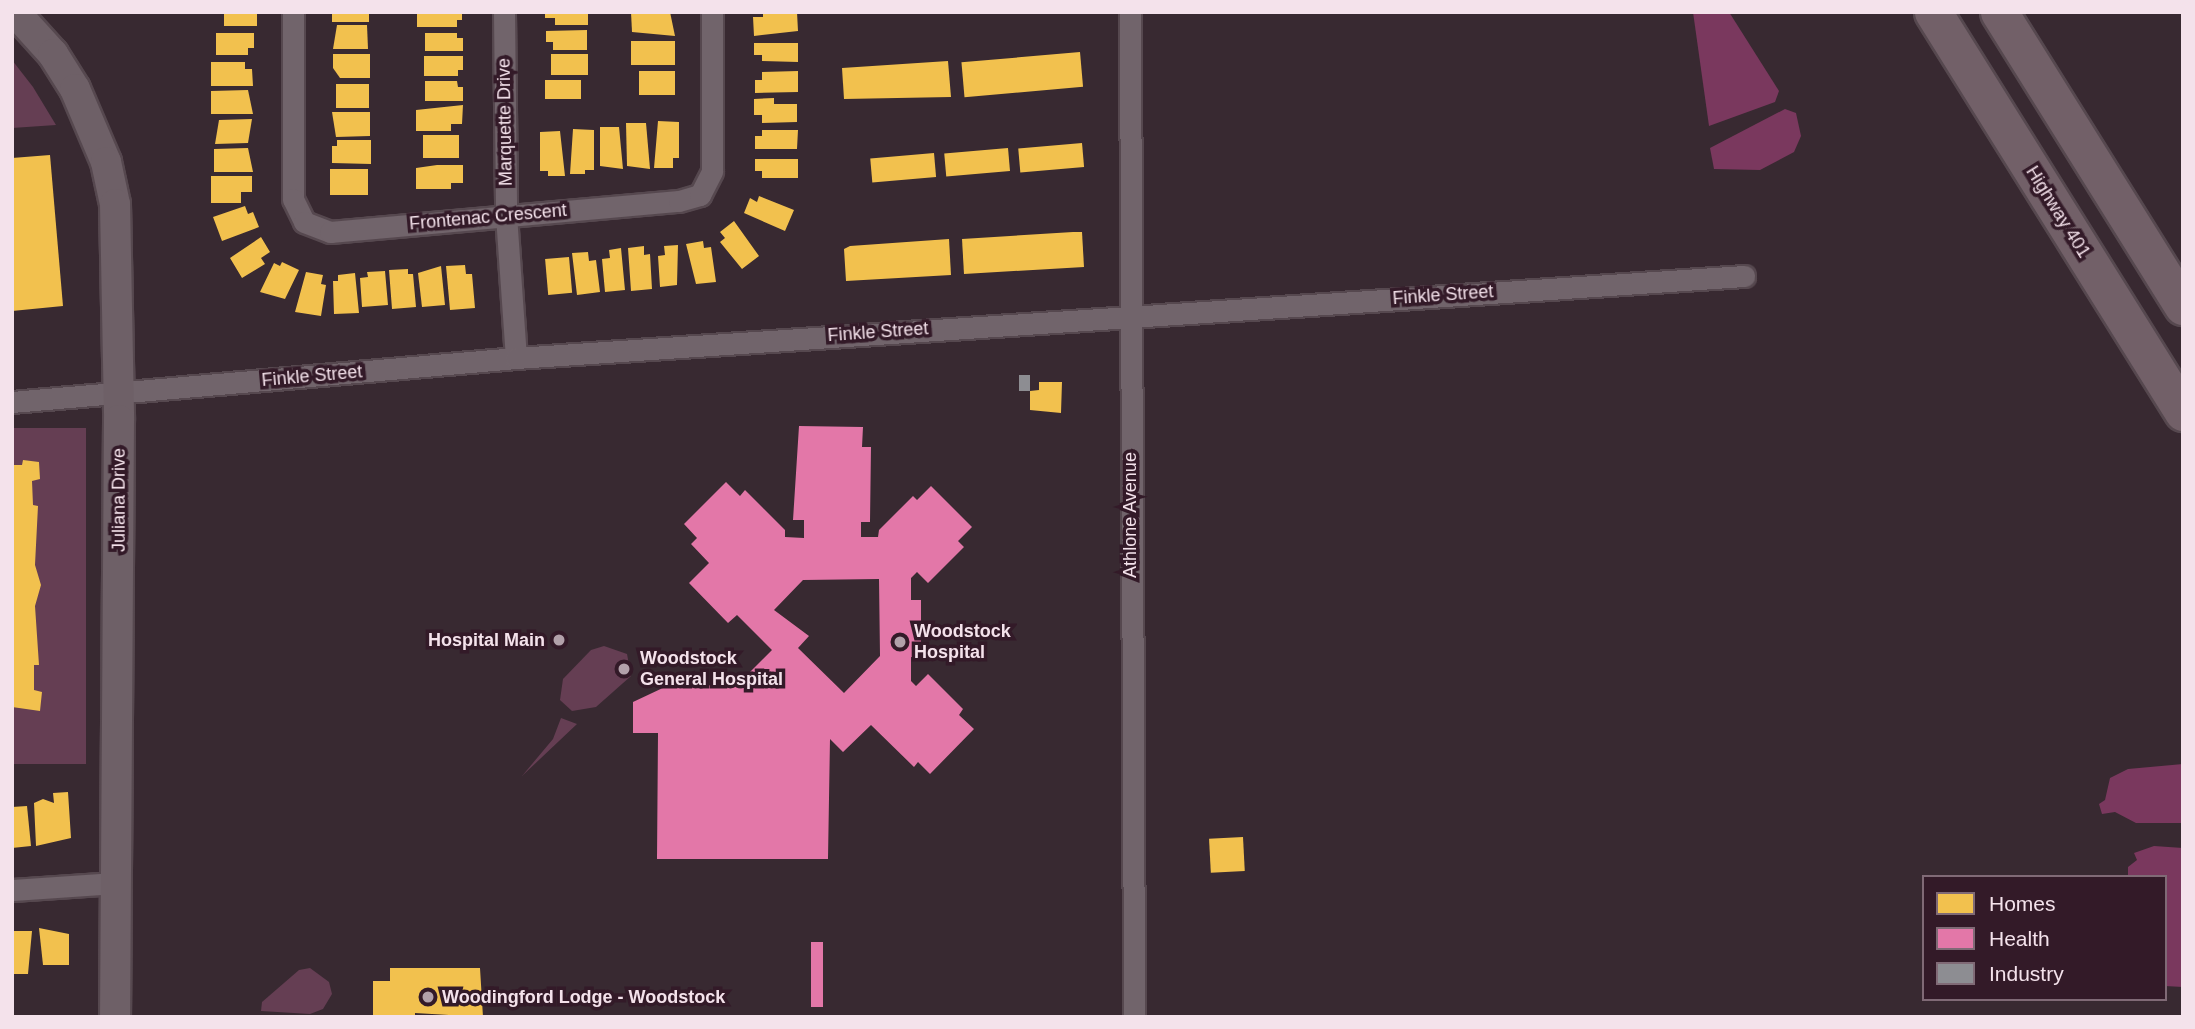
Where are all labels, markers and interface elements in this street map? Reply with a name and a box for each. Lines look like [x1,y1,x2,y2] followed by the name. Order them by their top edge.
[493,58,517,186] street label: Marquette Drive
[2021,162,2095,262] street label: Highway 401
[408,199,568,235] street label: Frontenac Crescent
[1392,281,1494,309] street label: Finkle Street
[827,318,929,346] street label: Finkle Street
[261,361,363,391] street label: Finkle Street
[108,448,130,552] street label: Juliana Drive
[1119,452,1141,578] street label: Athlone Avenue
[914,621,1011,664] place label: Woodstock Hospital
[428,629,545,651] place label: Hospital Main
[551,632,567,648] marker: Hospital Main
[892,634,908,650] marker: Woodstock Hospital
[640,648,783,690] place label: Woodstock General Hospital
[614,659,634,679] marker: Woodstock General Hospital
[1922,875,2167,1001] legend
[1989,892,2056,915] text: Homes
[1989,927,2050,950] text: Health
[1989,962,2064,985] text: Industry
[442,986,725,1008] place label: Woodingford Lodge - Woodstock
[420,989,436,1005] marker: Woodingford Lodge - Woodstock

